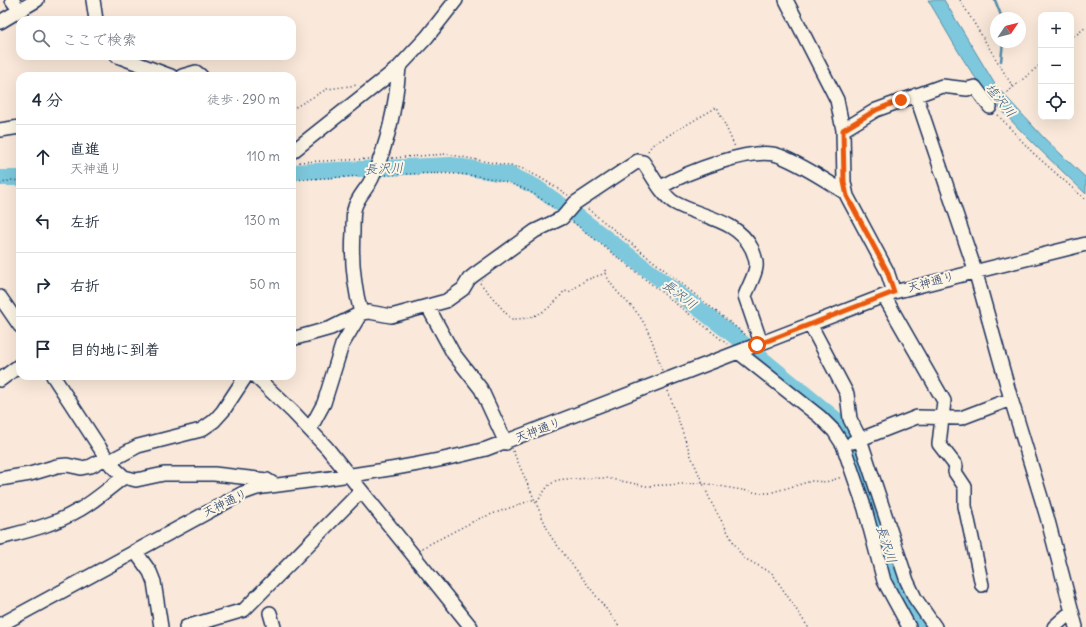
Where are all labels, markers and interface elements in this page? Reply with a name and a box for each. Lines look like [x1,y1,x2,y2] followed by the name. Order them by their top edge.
[990,12,1026,48] north arrow
[1038,12,1074,120] map controls
[1038,12,1074,48] button: +
[16,16,296,60] search box
[30,27,52,49] icon: search
[62,30,137,49] text: ここで検索
[1038,48,1074,84] button: −
[982,80,1019,121] water label: 塩沢川
[1038,84,1074,120] button: locate
[32,89,63,111] text: 4 分
[207,91,280,108] text: 徒歩 · 290 m
[892,91,910,109] route end
[70,139,100,158] text: 直進
[32,146,54,168] icon: ahead
[247,148,280,165] text: 110 m
[364,159,404,178] water label: 長沢川
[70,160,122,177] text: 天神通り
[32,210,54,232] icon: left
[70,212,100,231] text: 左折
[244,212,280,229] text: 130 m
[906,268,956,295] street label: 天神通り
[32,274,54,296] icon: right
[70,276,100,295] text: 右折
[249,276,280,293] text: 50 m
[659,276,700,313] water label: 長沢川
[748,336,766,354] route start
[32,338,54,360] icon: arrive
[70,340,160,359] text: 目的地に到着
[513,414,563,445] street label: 天神通り
[200,485,250,520] street label: 天神通り
[872,523,901,565] water label: 長沢川

